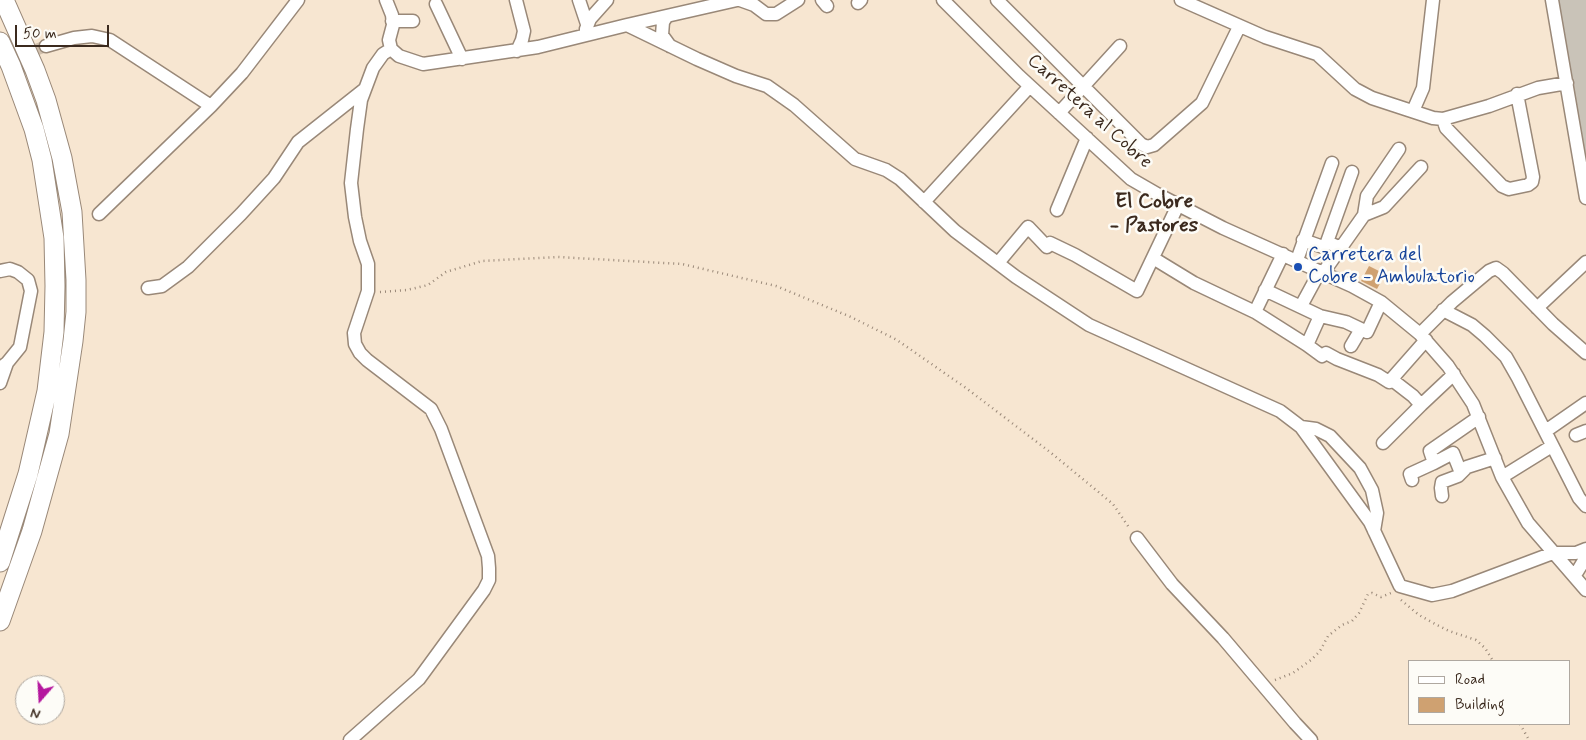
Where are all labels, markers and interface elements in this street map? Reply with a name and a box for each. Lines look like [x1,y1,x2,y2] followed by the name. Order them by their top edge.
[18,15,111,47] scale bar
[23,24,57,44] text: 50 m
[1022,50,1156,174] street label: Carretera al Cobre
[1110,190,1198,240] district label: El Cobre - Pastores
[1308,245,1475,289] place label: Carretera del Cobre - Ambulatorio
[1292,261,1304,273] marker: Carretera del Cobre - Ambulatorio
[1408,660,1571,725] legend
[1455,670,1485,690] text: Road
[15,675,65,725] north arrow
[1455,695,1505,715] text: Building
[28,703,43,723] text: N

